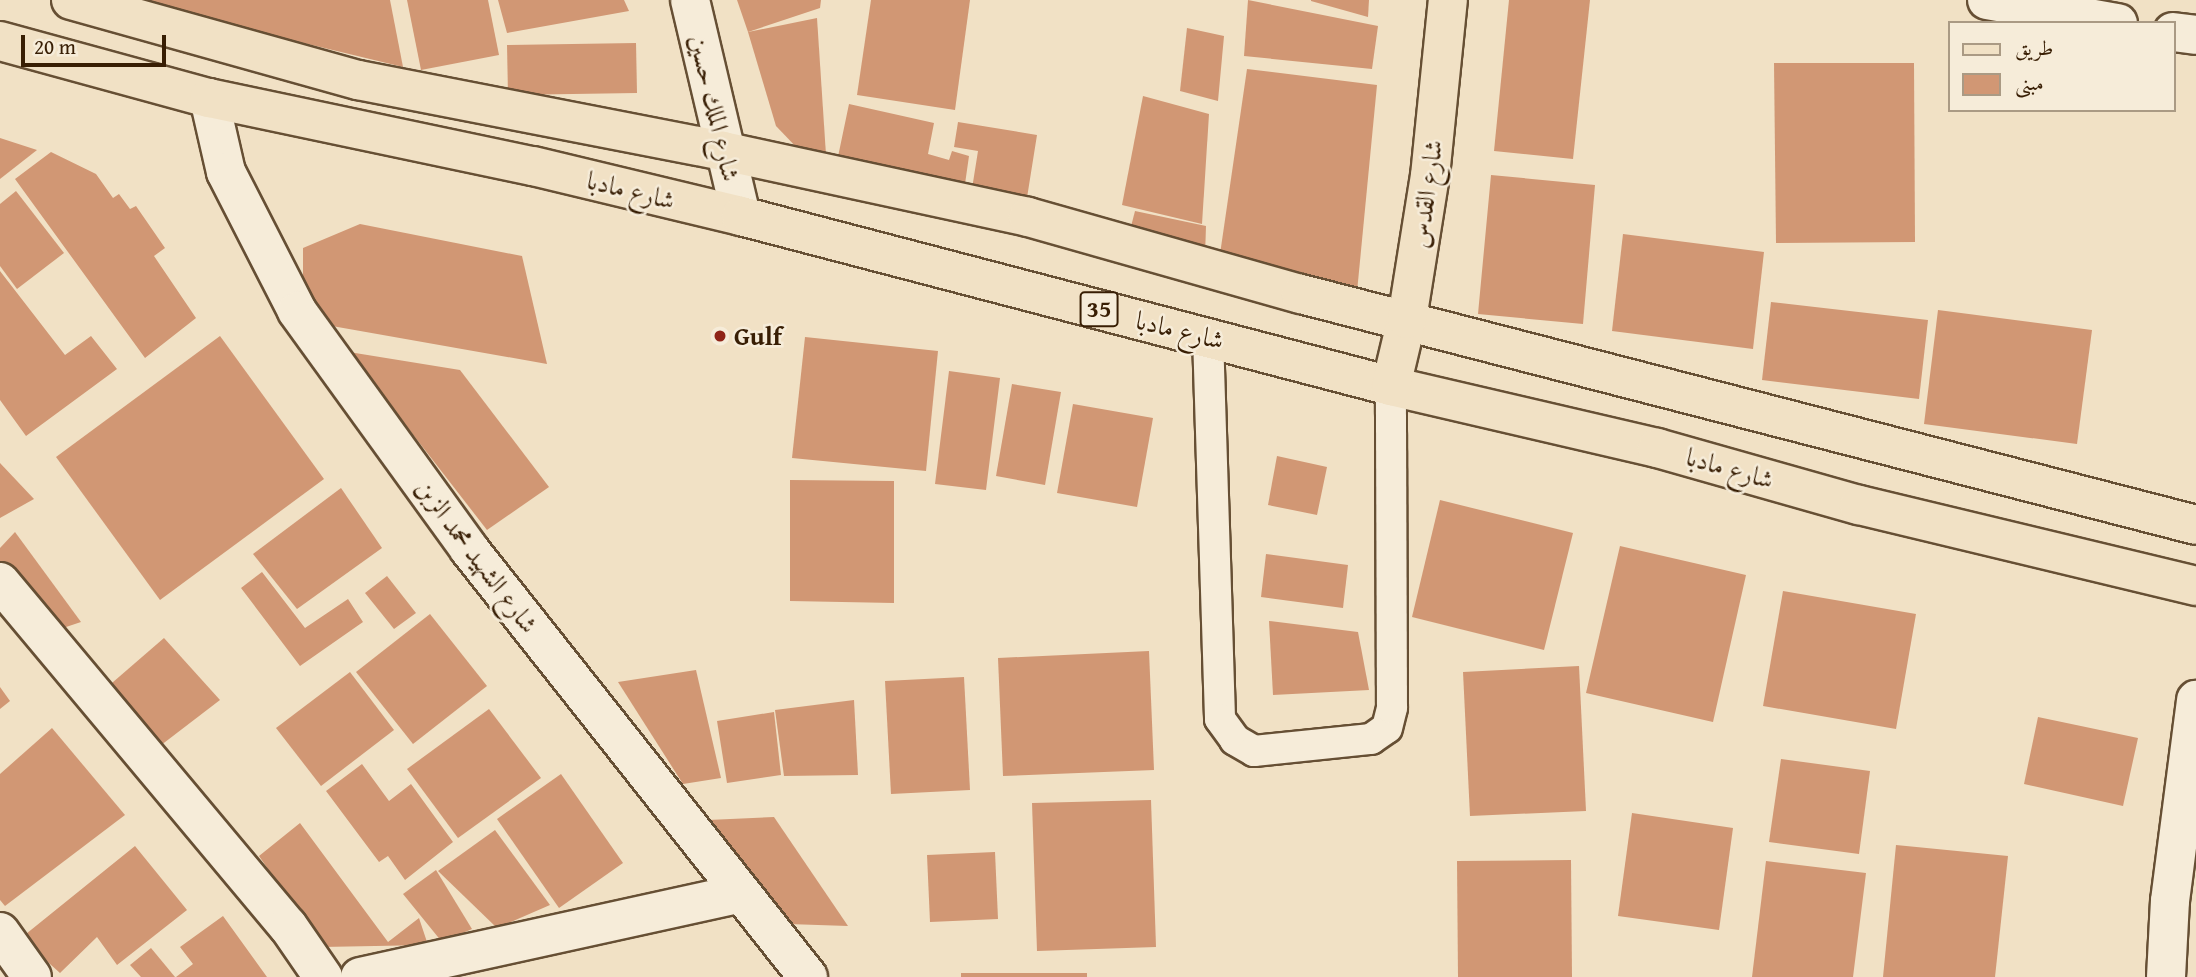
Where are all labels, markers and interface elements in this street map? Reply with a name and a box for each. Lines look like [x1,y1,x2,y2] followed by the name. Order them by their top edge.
[24,21,170,65] scale bar
[1948,21,2175,112] legend
[34,31,76,62] text: 20 m
[683,32,747,184] street label: شارع الملك حسين
[2015,32,2053,63] text: طريق
[2015,67,2044,98] text: مبنى
[1403,138,1449,250] street label: شارع القدس
[584,164,678,216] street label: شارع مادبا
[1078,288,1120,330] road number: 35
[1133,304,1227,356] street label: شارع مادبا
[734,320,782,352] place label: Gulf
[712,328,728,344] marker: Gulf
[1683,441,1777,495] street label: شارع مادبا
[409,473,545,639] street label: شارع الشهيد محمد الزبن

